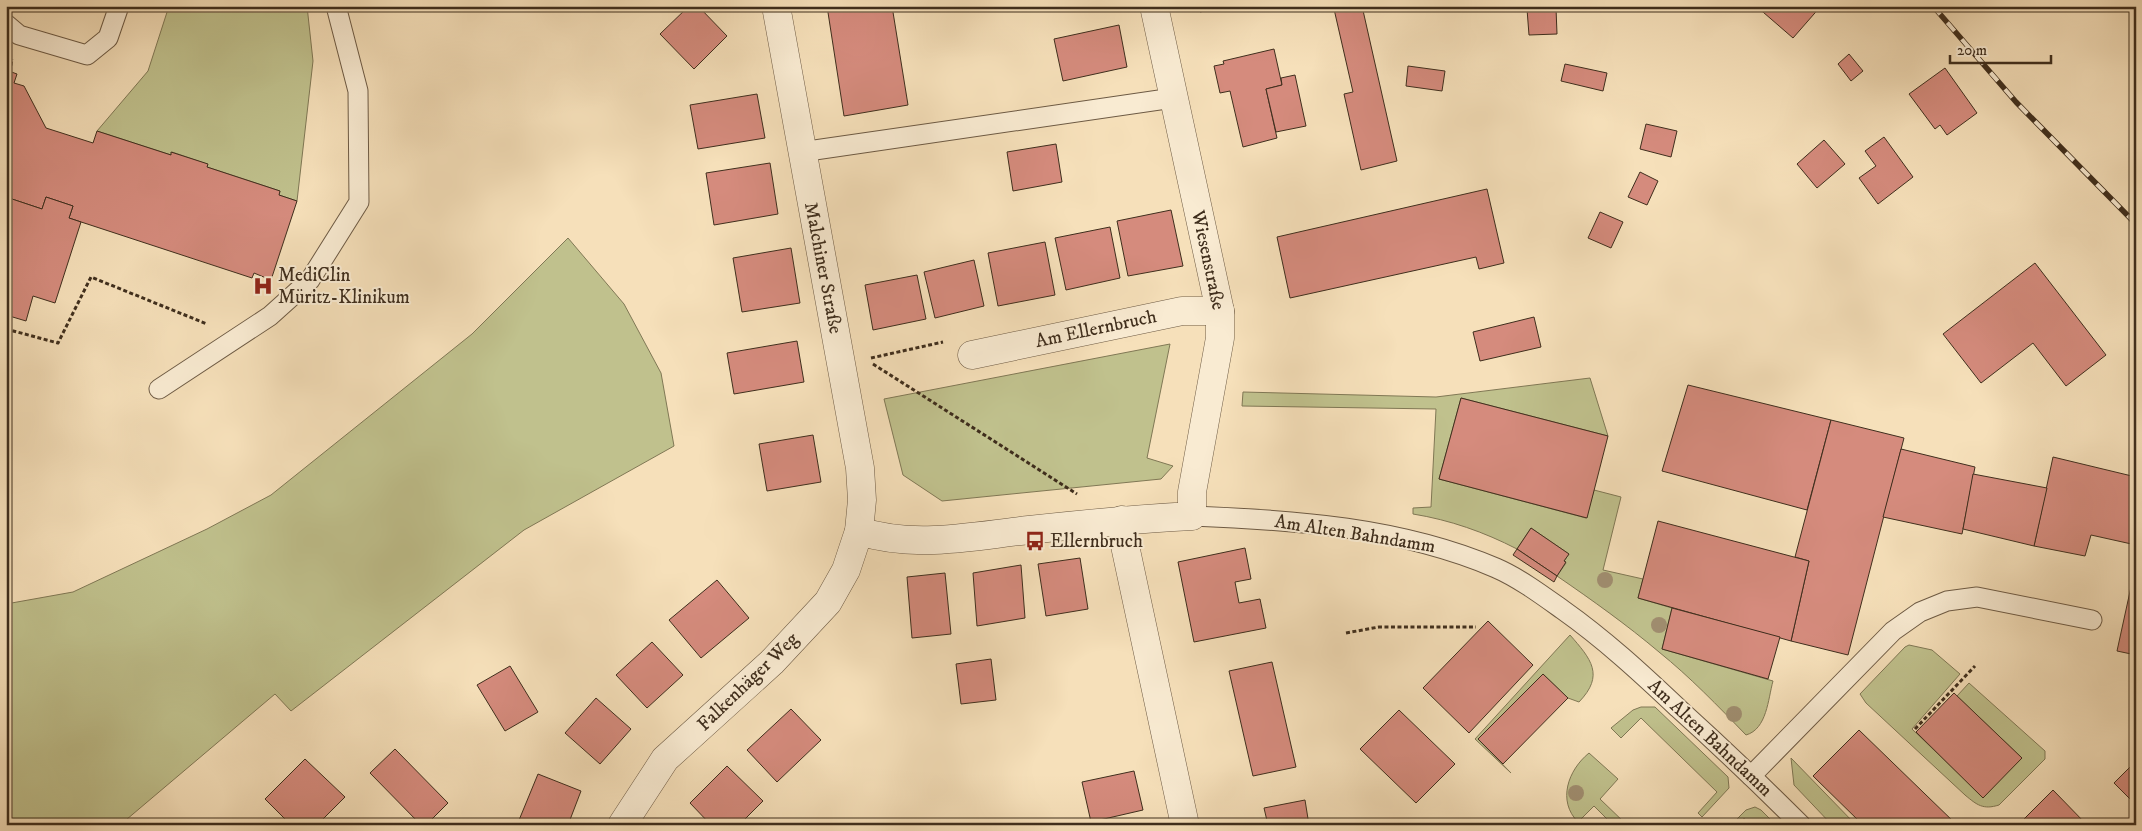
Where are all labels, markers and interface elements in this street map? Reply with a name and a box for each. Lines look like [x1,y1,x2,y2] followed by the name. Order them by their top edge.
[1950,32,2051,64] scale bar
[1957,41,1987,60] text: 20 m
[799,200,847,336] street label: Malchiner Straße
[1186,207,1230,312] street label: Wiesenstraße
[278,264,410,309] place label: MediClin Müritz-Klinikum
[252,275,274,297] hospital icon: MediClin Müritz-Klinikum
[1033,305,1159,353] street label: Am Ellernbruch
[1273,510,1437,558] street label: Am Alten Bahndamm
[1024,530,1046,552] bus stop icon: Ellernbruch
[1050,530,1143,553] place label: Ellernbruch
[693,627,804,736] street label: Falkenhäger Weg
[1643,674,1777,802] street label: Am Alten Bahndamm

